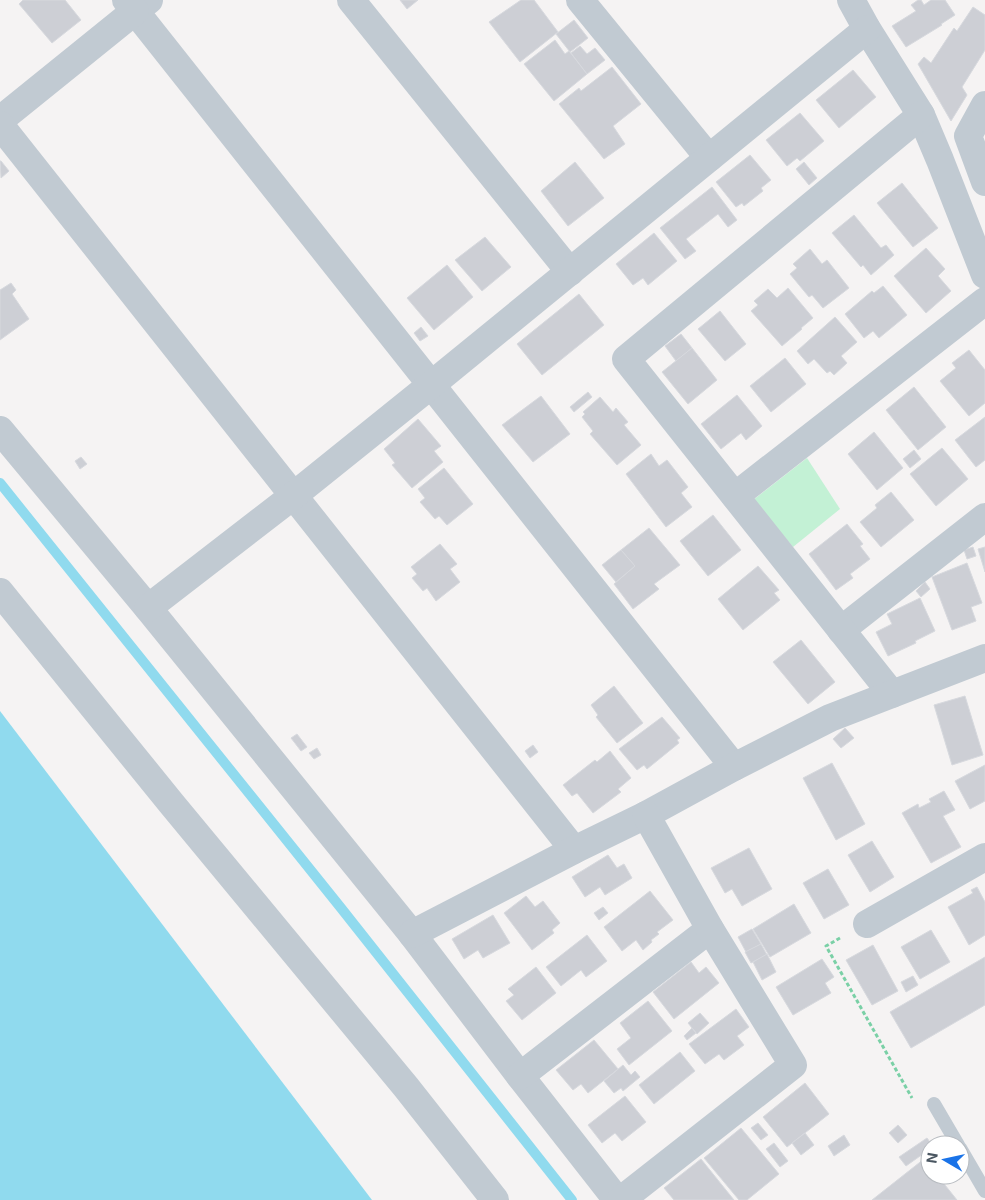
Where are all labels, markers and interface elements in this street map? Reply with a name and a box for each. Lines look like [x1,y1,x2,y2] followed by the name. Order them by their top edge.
[920,1135,970,1185] north arrow
[922,1151,941,1164] text: N

